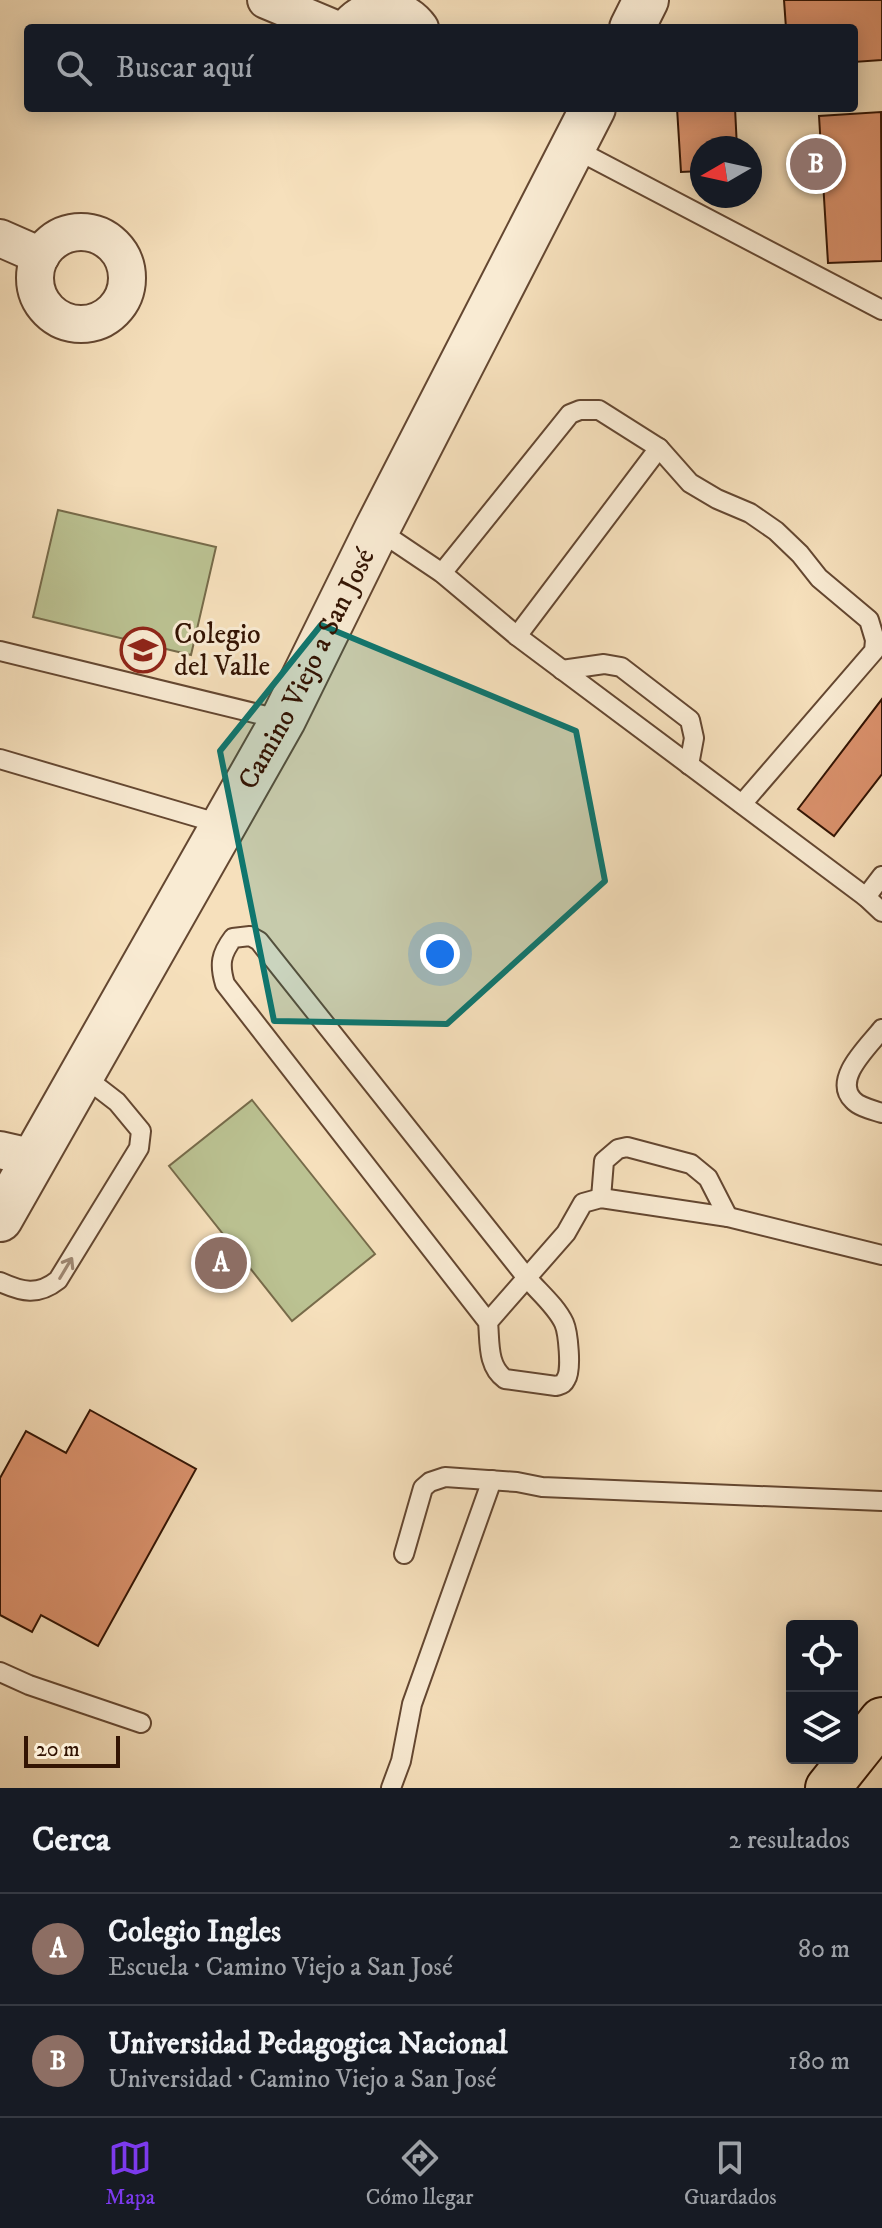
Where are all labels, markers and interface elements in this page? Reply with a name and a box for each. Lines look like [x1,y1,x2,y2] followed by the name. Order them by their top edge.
[24,24,858,112] search box
[52,46,96,90] icon: search
[116,50,253,87] text: Buscar aquí
[790,134,842,194] pin: B
[690,136,762,208] north arrow
[230,542,383,795] street label: Camino Viejo a San José
[174,617,270,684] place label: Colegio del Valle
[119,626,167,674] school or university icon: Colegio del Valle
[420,934,460,974] your location
[195,1233,247,1293] pin: A
[58,1257,74,1279] one-way arrow
[786,1620,858,1764] map controls
[786,1620,858,1692] button: locate
[786,1692,858,1764] button: layers
[24,1732,120,1768] scale bar
[36,1736,80,1763] text: 20 m
[32,1819,110,1861] text: Cerca
[729,1824,850,1857] text: 2 resultados
[108,1914,281,1951] text: Colegio Ingles
[50,1933,66,1966] text: A
[798,1933,850,1966] text: 80 m
[108,1951,453,1984] text: Escuela · Camino Viejo a San José
[108,2026,508,2063] text: Universidad Pedagogica Nacional
[50,2045,66,2078] text: B
[788,2045,850,2078] text: 180 m
[108,2063,496,2096] text: Universidad · Camino Viejo a San José
[105,2136,155,2211] tab: Mapa
[366,2136,473,2211] tab: Cómo llegar
[684,2136,777,2211] tab: Guardados

